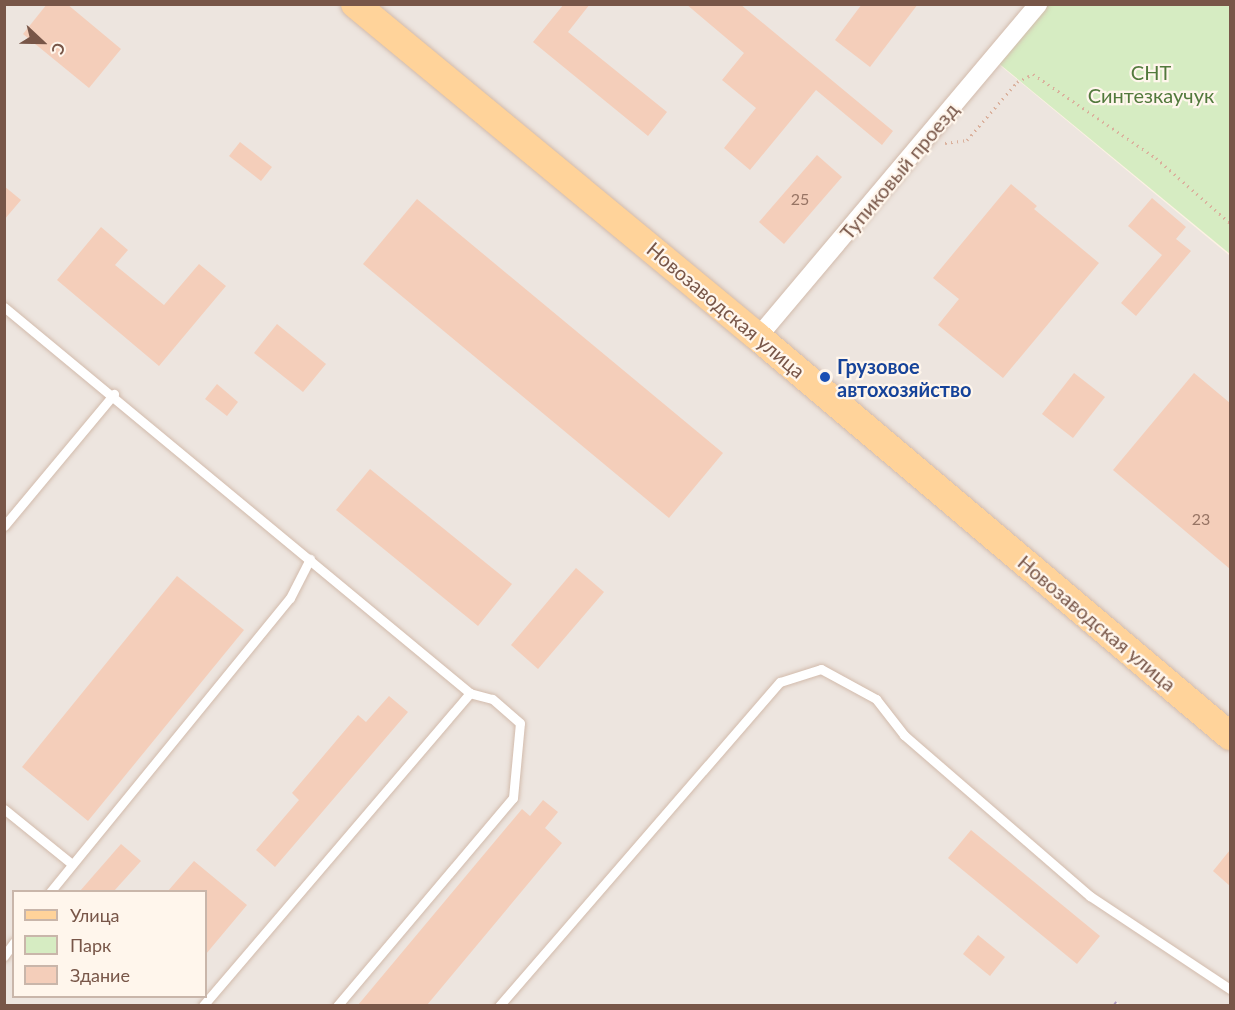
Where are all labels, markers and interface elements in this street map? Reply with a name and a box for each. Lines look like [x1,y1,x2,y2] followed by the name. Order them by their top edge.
[12,12,72,72] north arrow
[48,40,70,57] text: С
[1088,61,1214,108] park label: СНТ Синтезкаучук
[835,98,963,244] street label: Тупиковый проезд
[791,189,809,209] house number: 25
[642,237,810,383] street label: Новозаводская улица
[837,354,972,401] place label: Грузовое автохозяйство
[818,370,832,384] marker: Грузовое автохозяйство
[1192,509,1210,529] house number: 23
[1013,550,1181,696] street label: Новозаводская улица
[12,890,207,998] legend
[70,904,120,926] text: Улица
[70,934,111,956] text: Парк
[70,964,130,986] text: Здание

